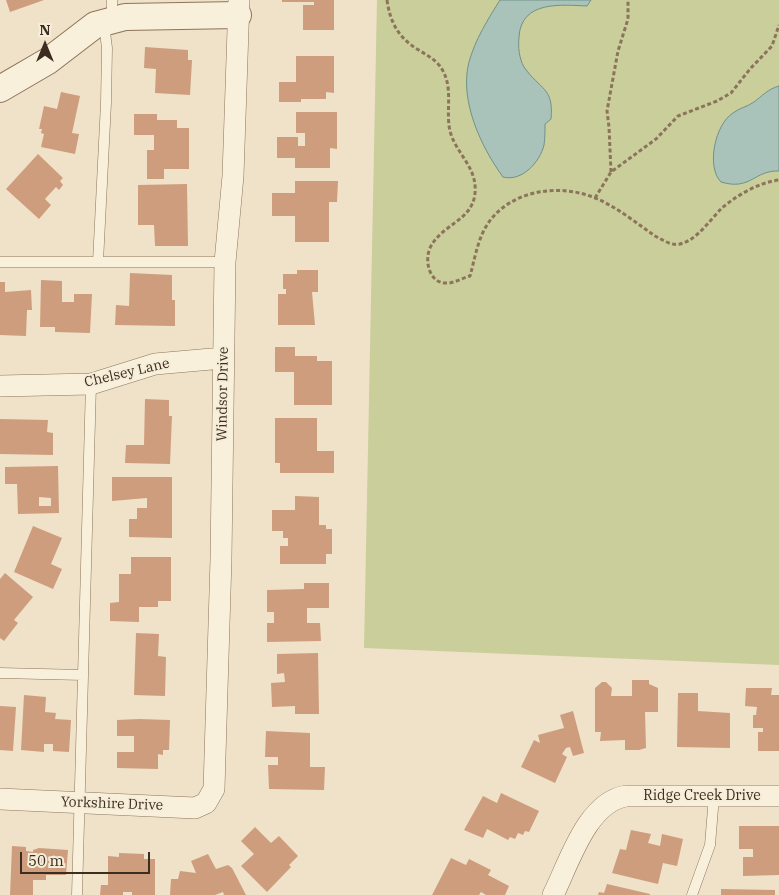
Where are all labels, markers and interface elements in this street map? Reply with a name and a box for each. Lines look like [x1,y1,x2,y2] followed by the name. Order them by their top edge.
[20,20,70,70] north arrow
[39,21,51,39] text: N
[214,346,232,442] street label: Windsor Drive
[83,355,171,391] street label: Chelsey Lane
[643,788,761,804] street label: Ridge Creek Drive
[61,794,163,814] street label: Yorkshire Drive
[22,842,152,874] scale bar
[28,851,64,870] text: 50 m

